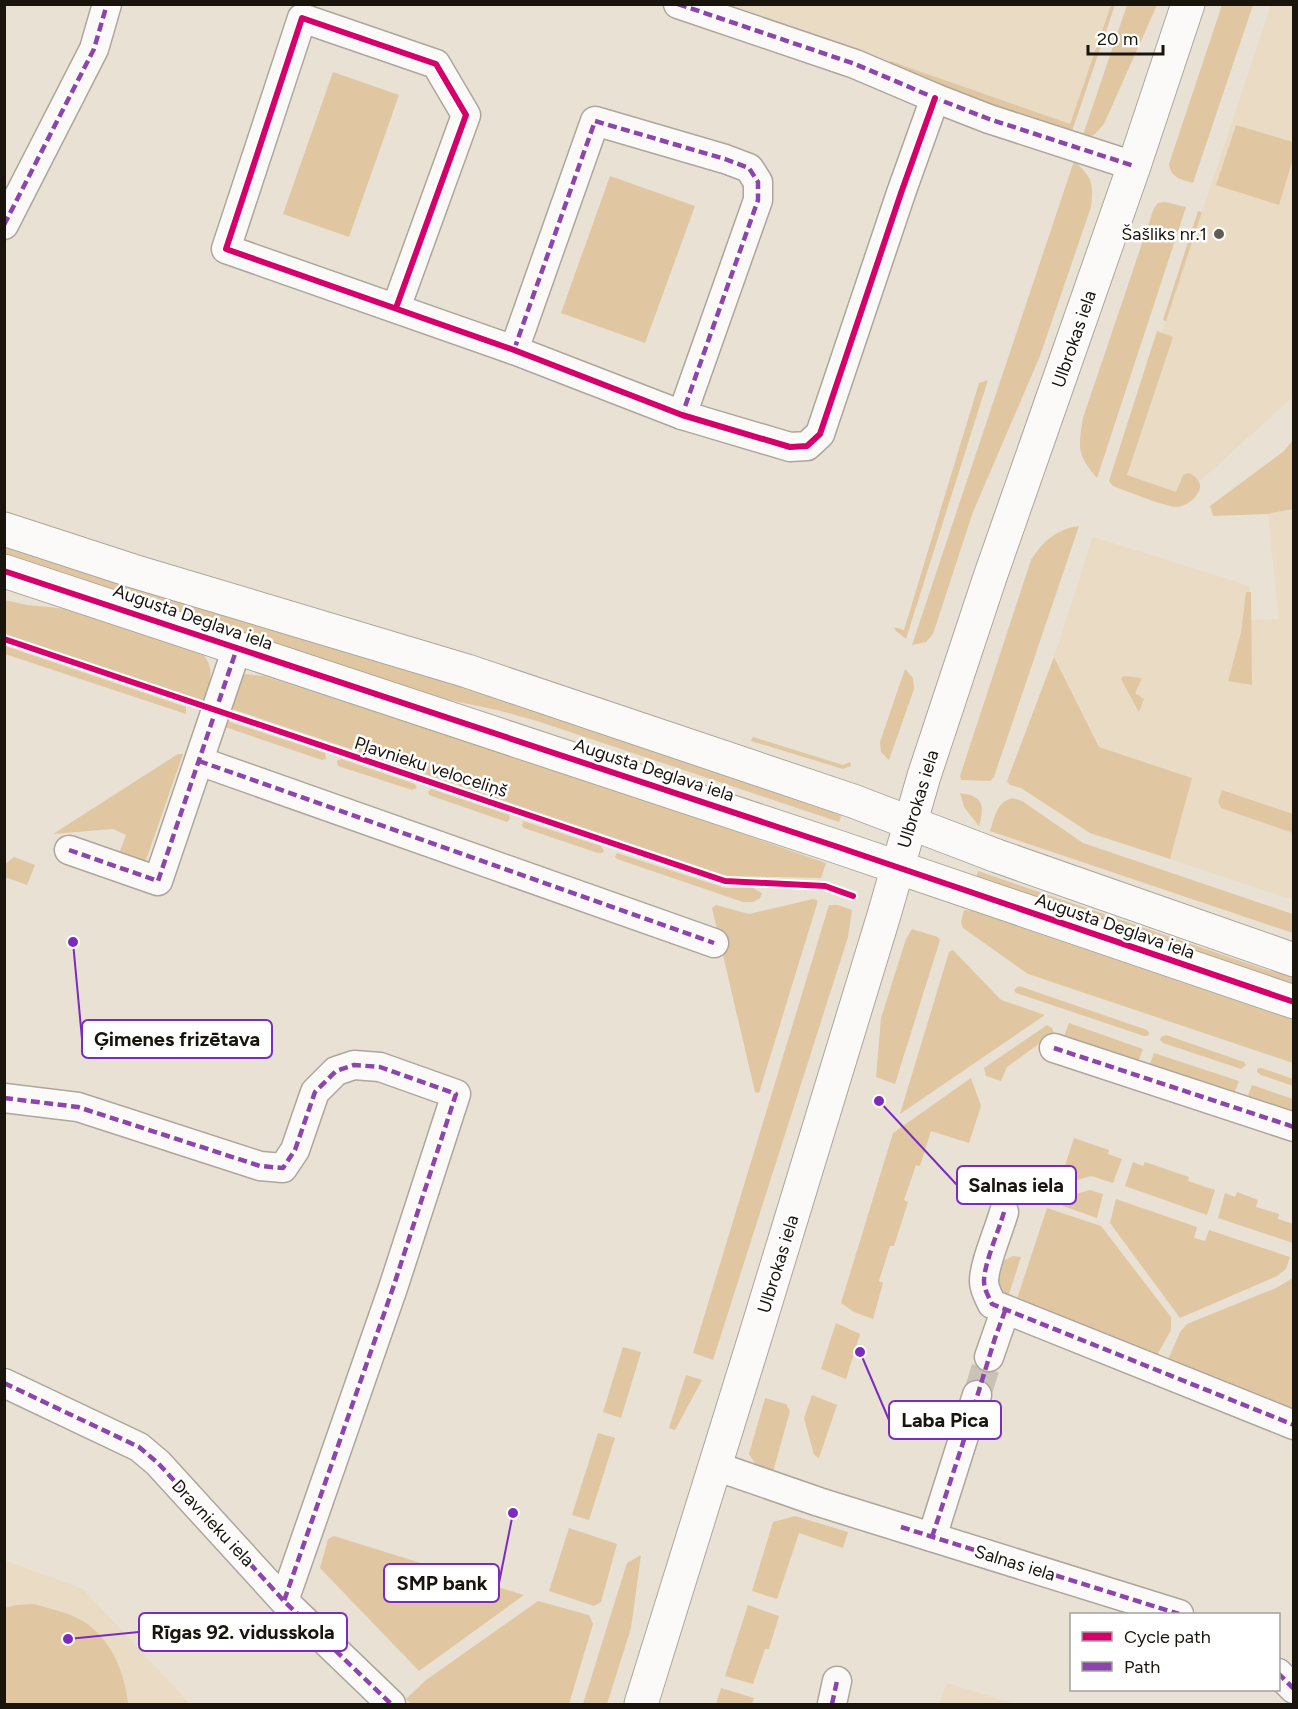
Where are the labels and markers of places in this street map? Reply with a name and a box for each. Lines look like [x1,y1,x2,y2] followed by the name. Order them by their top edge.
[1121,223,1207,245] place label: Šašliks nr.1
[1212,227,1226,241] marker: Šašliks nr.1
[82,1020,272,1058] callout: Ģimenes frizētava
[957,1166,1076,1204] callout: Salnas iela
[889,1401,1001,1439] callout: Laba Pica
[384,1564,499,1602] callout: SMP bank
[139,1613,347,1651] callout: Rīgas 92. vidusskola

